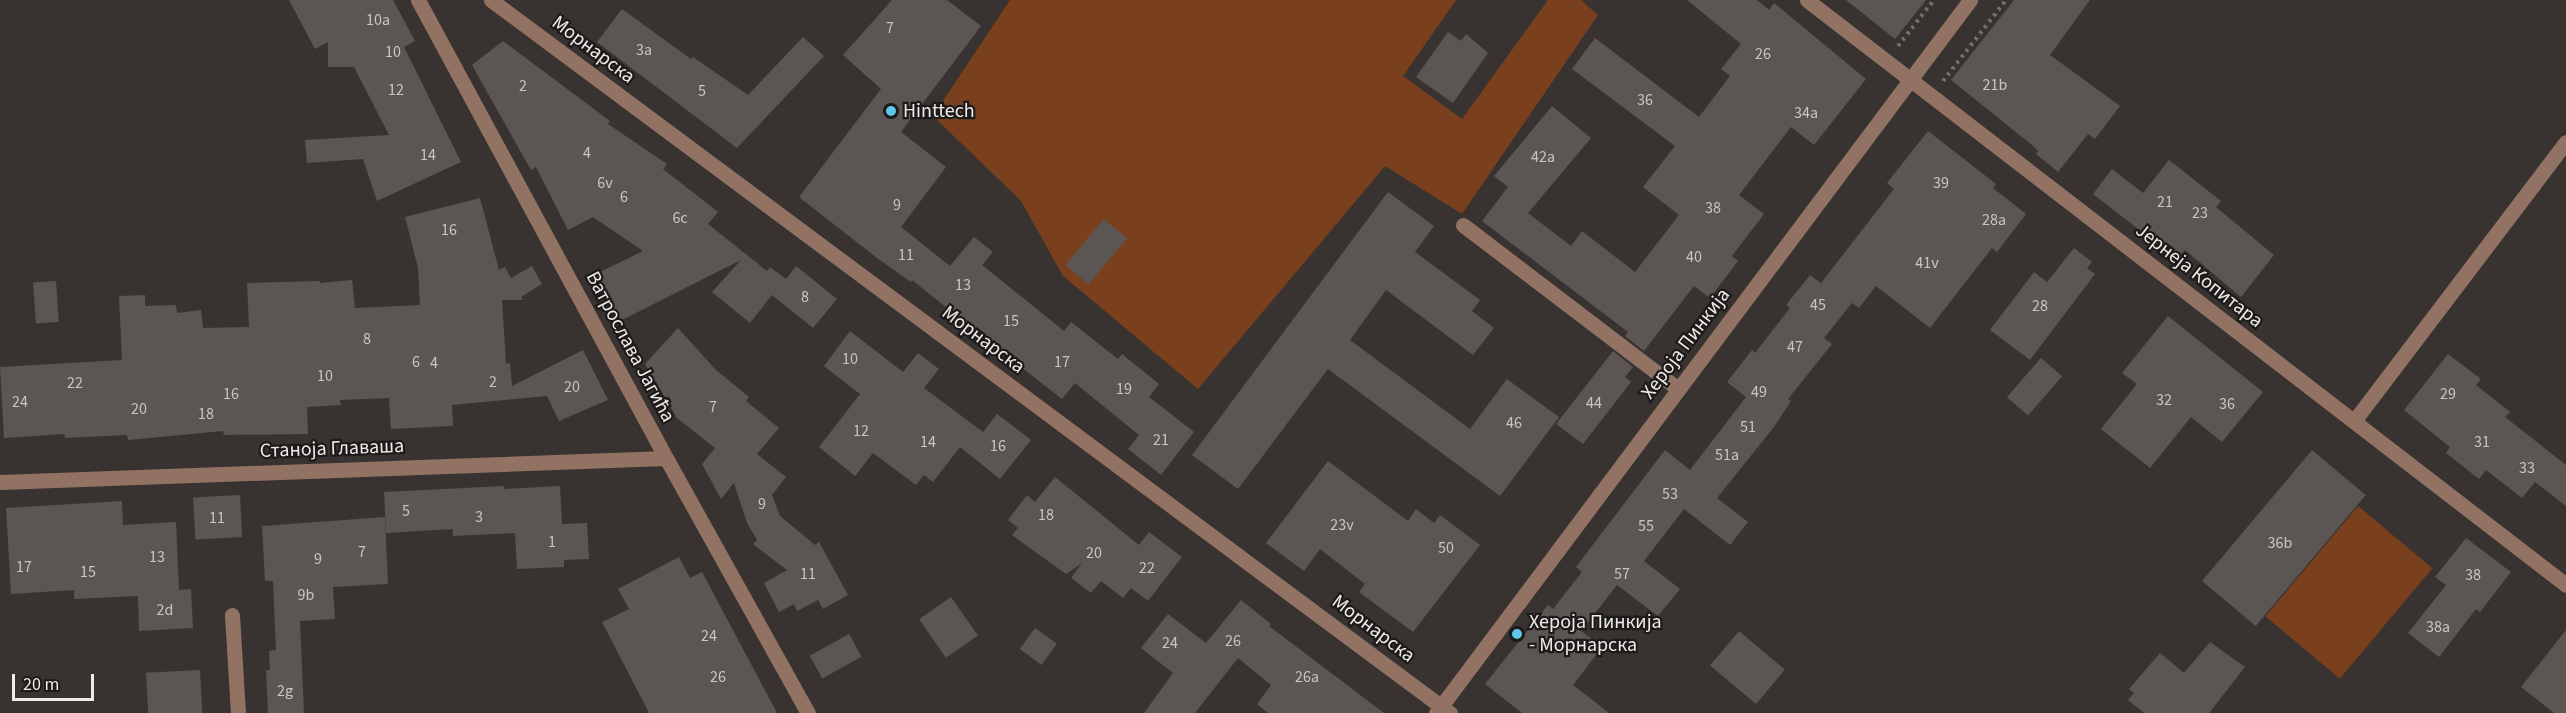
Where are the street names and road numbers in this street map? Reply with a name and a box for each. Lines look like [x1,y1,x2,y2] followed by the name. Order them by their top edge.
[547,11,639,89] street label: Морнарска
[2130,219,2268,333] street label: Јернеја Копитара
[580,268,680,426] street label: Ватрослава Јагића
[1637,284,1735,404] street label: Хероја Пинкија
[937,301,1029,379] street label: Морнарска
[259,434,405,464] street label: Станоја Главаша
[1327,590,1419,668] street label: Морнарска

